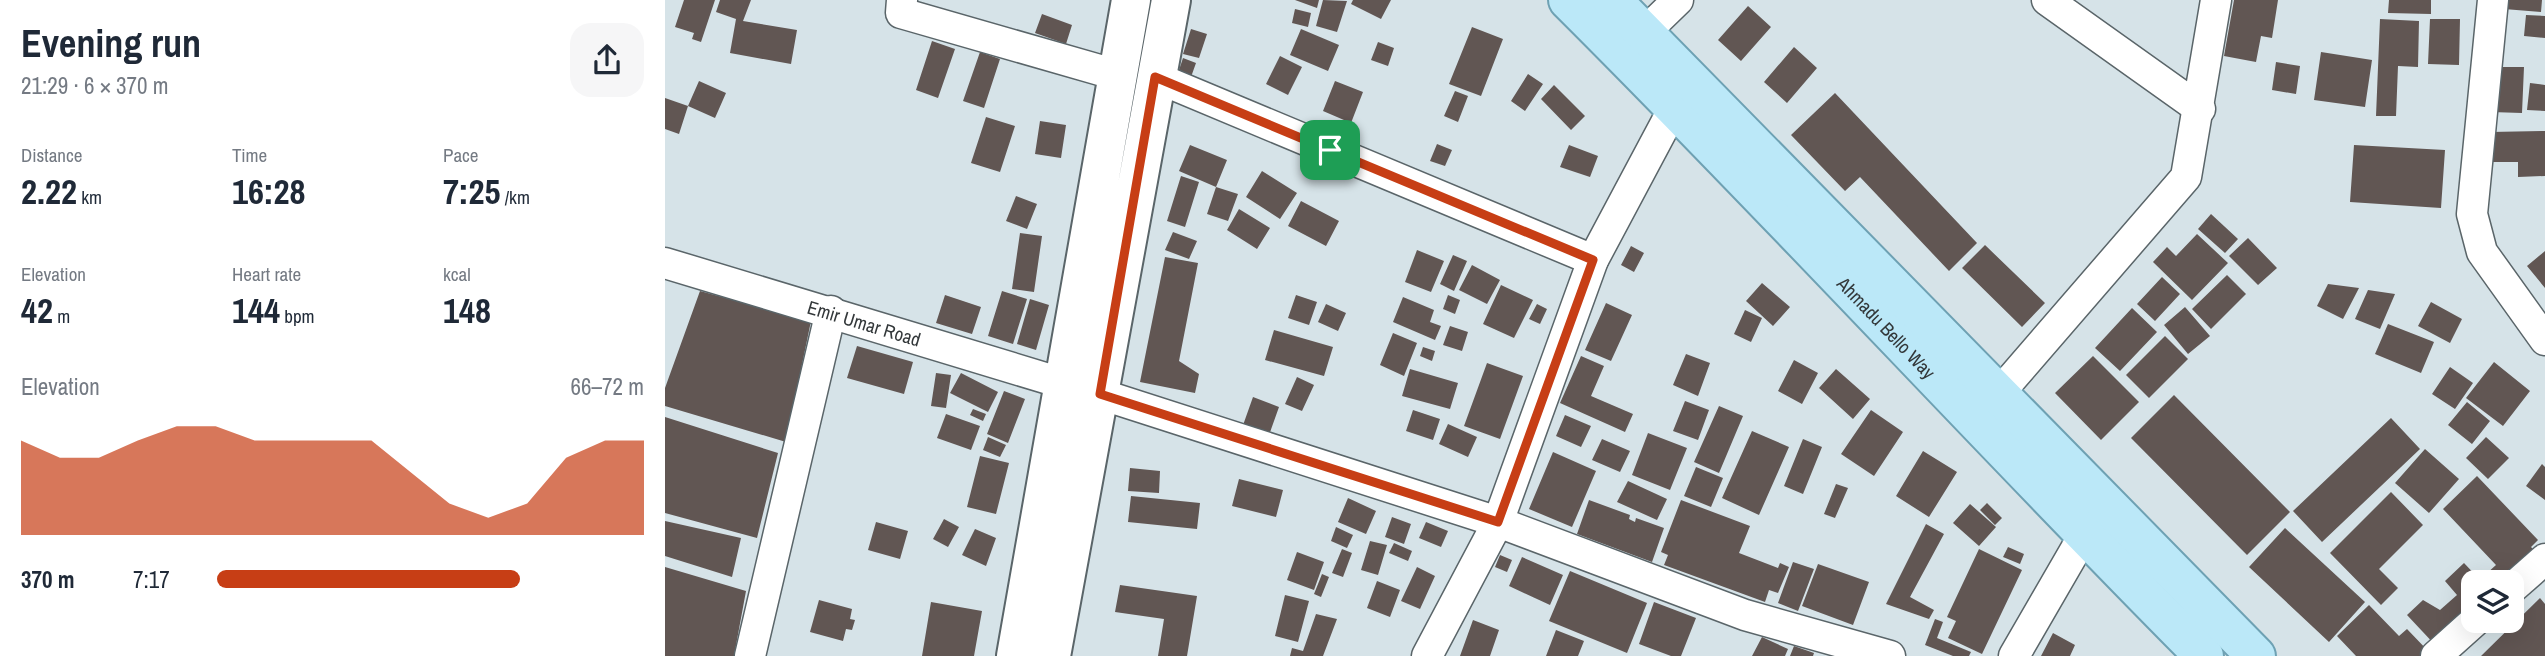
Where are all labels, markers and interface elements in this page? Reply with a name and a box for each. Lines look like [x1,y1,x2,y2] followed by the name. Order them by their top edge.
[21,18,201,69] text: Evening run
[570,23,644,97] button: share
[21,70,168,101] text: 21:29 · 6 × 370 m
[1300,120,1360,180] pin
[1311,131,1349,169] icon: arrive
[21,142,82,168] text: Distance
[232,142,267,168] text: Time
[443,142,479,168] text: Pace
[21,168,77,215] text: 2.22
[232,168,305,215] text: 16:28
[443,168,500,215] text: 7:25
[77,184,102,210] text: km
[500,184,530,210] text: /km
[21,261,86,287] text: Elevation
[232,261,301,287] text: Heart rate
[443,261,471,287] text: kcal
[1831,270,1942,385] street label: Ahmadu Bello Way
[21,287,53,334] text: 42
[232,287,280,334] text: 144
[443,287,491,334] text: 148
[804,294,924,353] street label: Emir Umar Road
[53,303,70,329] text: m
[280,303,315,329] text: bpm
[21,371,100,402] text: Elevation
[571,371,644,402] text: 66–72 m
[21,564,74,595] text: 370 m
[133,564,170,595] text: 7:17
[2461,570,2524,633] map controls
[2461,570,2524,633] button: layers

